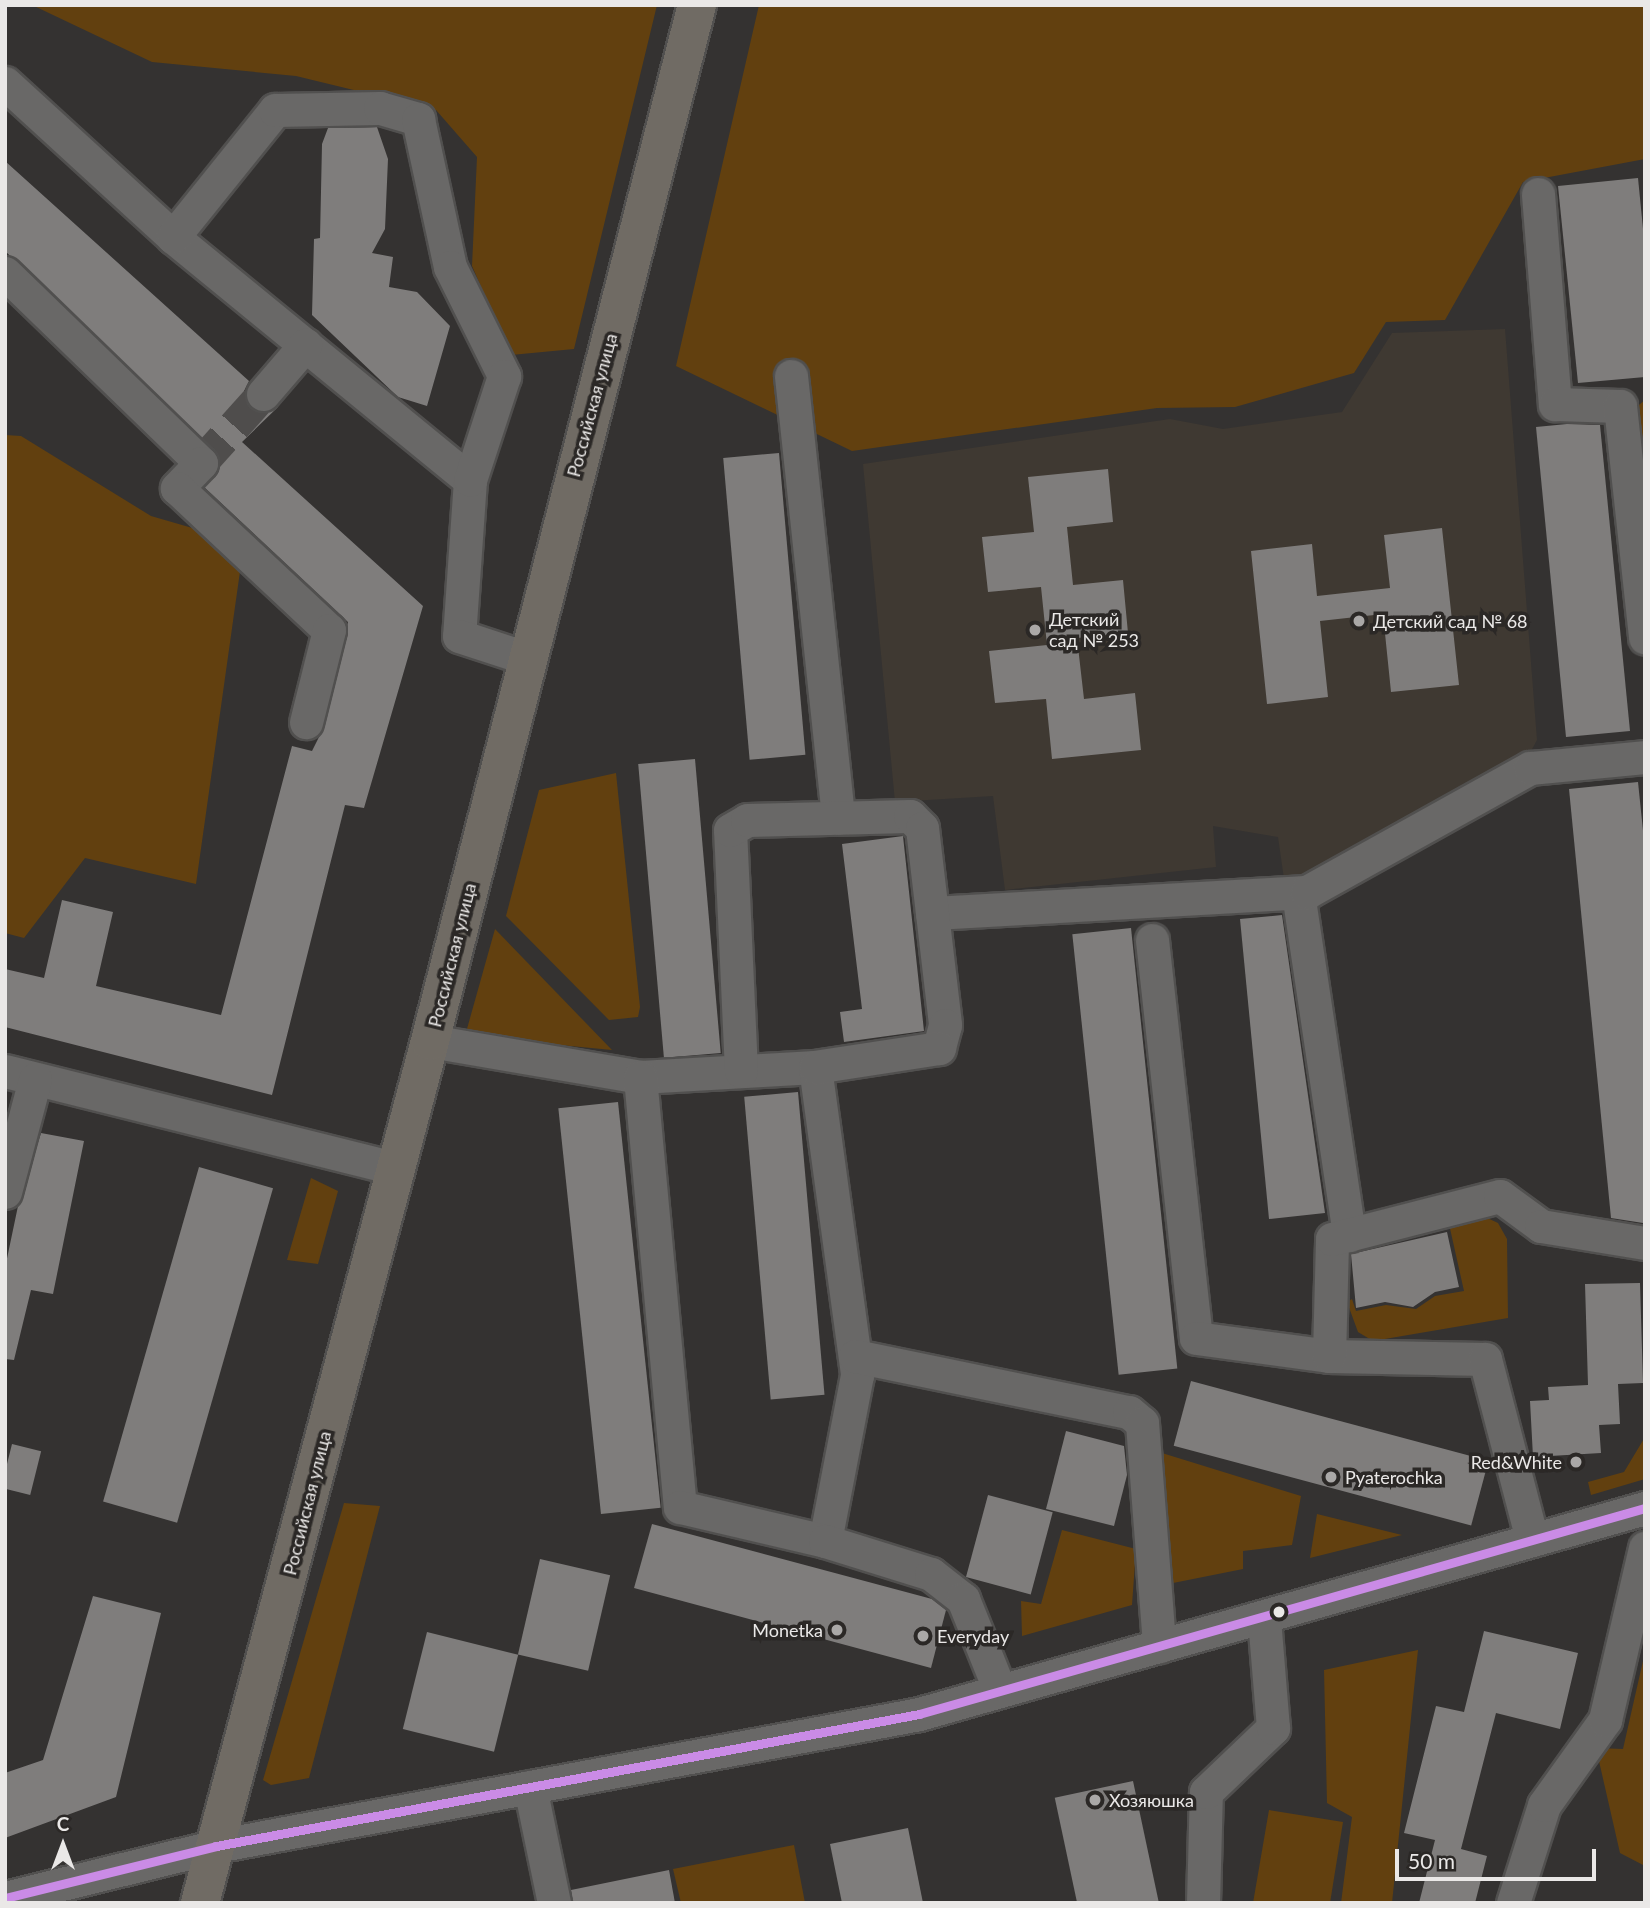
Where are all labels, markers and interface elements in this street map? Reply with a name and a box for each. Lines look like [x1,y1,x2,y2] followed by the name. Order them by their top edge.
[562,331,622,479] street label: Российская улица
[1049,609,1139,652] place label: Детский сад № 253
[1373,610,1528,632] place label: Детский сад № 68
[1351,613,1367,629] marker: Детский сад № 68
[1027,622,1043,638] marker: Детский сад № 253
[424,881,480,1029] street label: Российская улица
[279,1429,335,1577] street label: Российская улица
[1471,1451,1562,1473] place label: Red&White
[1568,1454,1584,1470] marker: Red&White
[1345,1466,1443,1488] place label: Pyaterochka
[1323,1469,1339,1485] marker: Pyaterochka
[1272,1605,1286,1619] unlabelled marker
[752,1619,823,1641] place label: Monetka
[829,1622,845,1638] marker: Monetka
[937,1625,1009,1647] place label: Everyday
[915,1628,931,1644] marker: Everyday
[1109,1789,1194,1811] place label: Хозяюшка
[1087,1792,1103,1808] marker: Хозяюшка
[28,1810,98,1880] north arrow
[57,1812,69,1835] text: С
[1398,1834,1599,1878] scale bar
[1408,1848,1455,1873] text: 50 m

